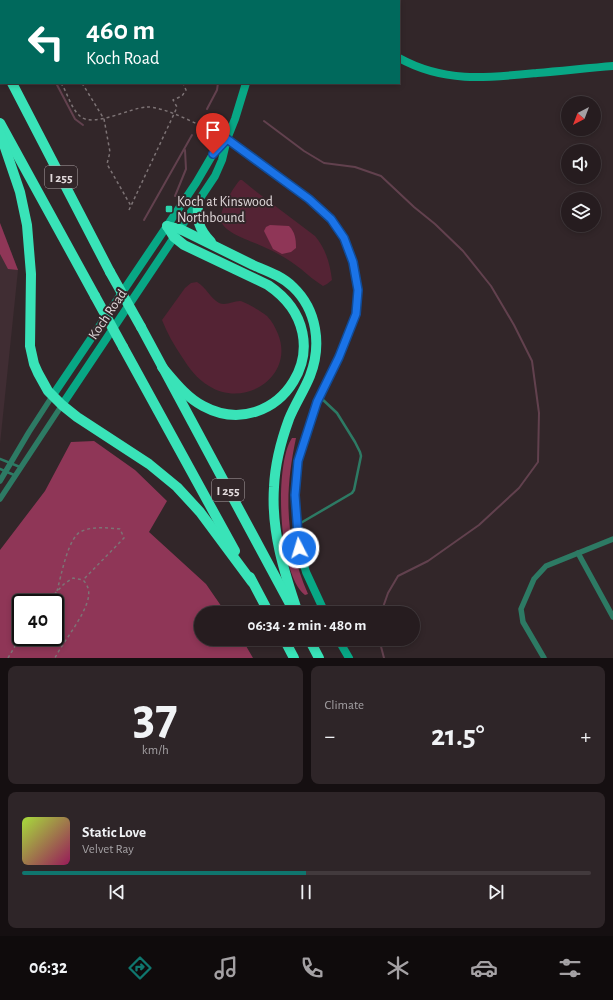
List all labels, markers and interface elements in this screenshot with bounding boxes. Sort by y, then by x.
icon: left [20,16,72,68]
text: 460 m [86,17,155,45]
text: Koch Road [86,50,159,68]
north arrow [561,96,601,136]
map controls [561,96,601,232]
pin [196,113,230,154]
icon: arrive [202,119,224,141]
button: sound [561,144,601,184]
road number: I 255 [45,166,77,188]
button: layers [561,192,601,232]
place label: Koch at Kinswood Northbound [177,195,273,225]
marker: Koch at Kinswood Northbound [164,204,174,214]
street label: Koch Road [86,287,130,342]
road number: I 255 [212,479,244,501]
position arrow [278,527,320,569]
speed limit sign: 40 [12,594,64,646]
text: 06:34 · 2 min · 480 m [248,618,366,633]
text: 37 [133,691,178,743]
text: Climate [325,699,364,712]
text: 21.5° [431,721,485,751]
text: − [325,725,335,747]
text: + [580,725,591,747]
text: km/h [142,744,169,757]
text: Static Love [82,825,146,840]
text: Velvet Ray [82,843,134,856]
icon: previous [106,881,128,903]
icon: pause [295,881,317,903]
icon: next [485,881,507,903]
icon: directions [126,954,154,982]
icon: music [212,954,240,982]
icon: phone [298,954,326,982]
icon: climate [384,954,412,982]
icon: car [470,954,498,982]
icon: filters [556,954,584,982]
text: 06:32 [29,959,67,977]

